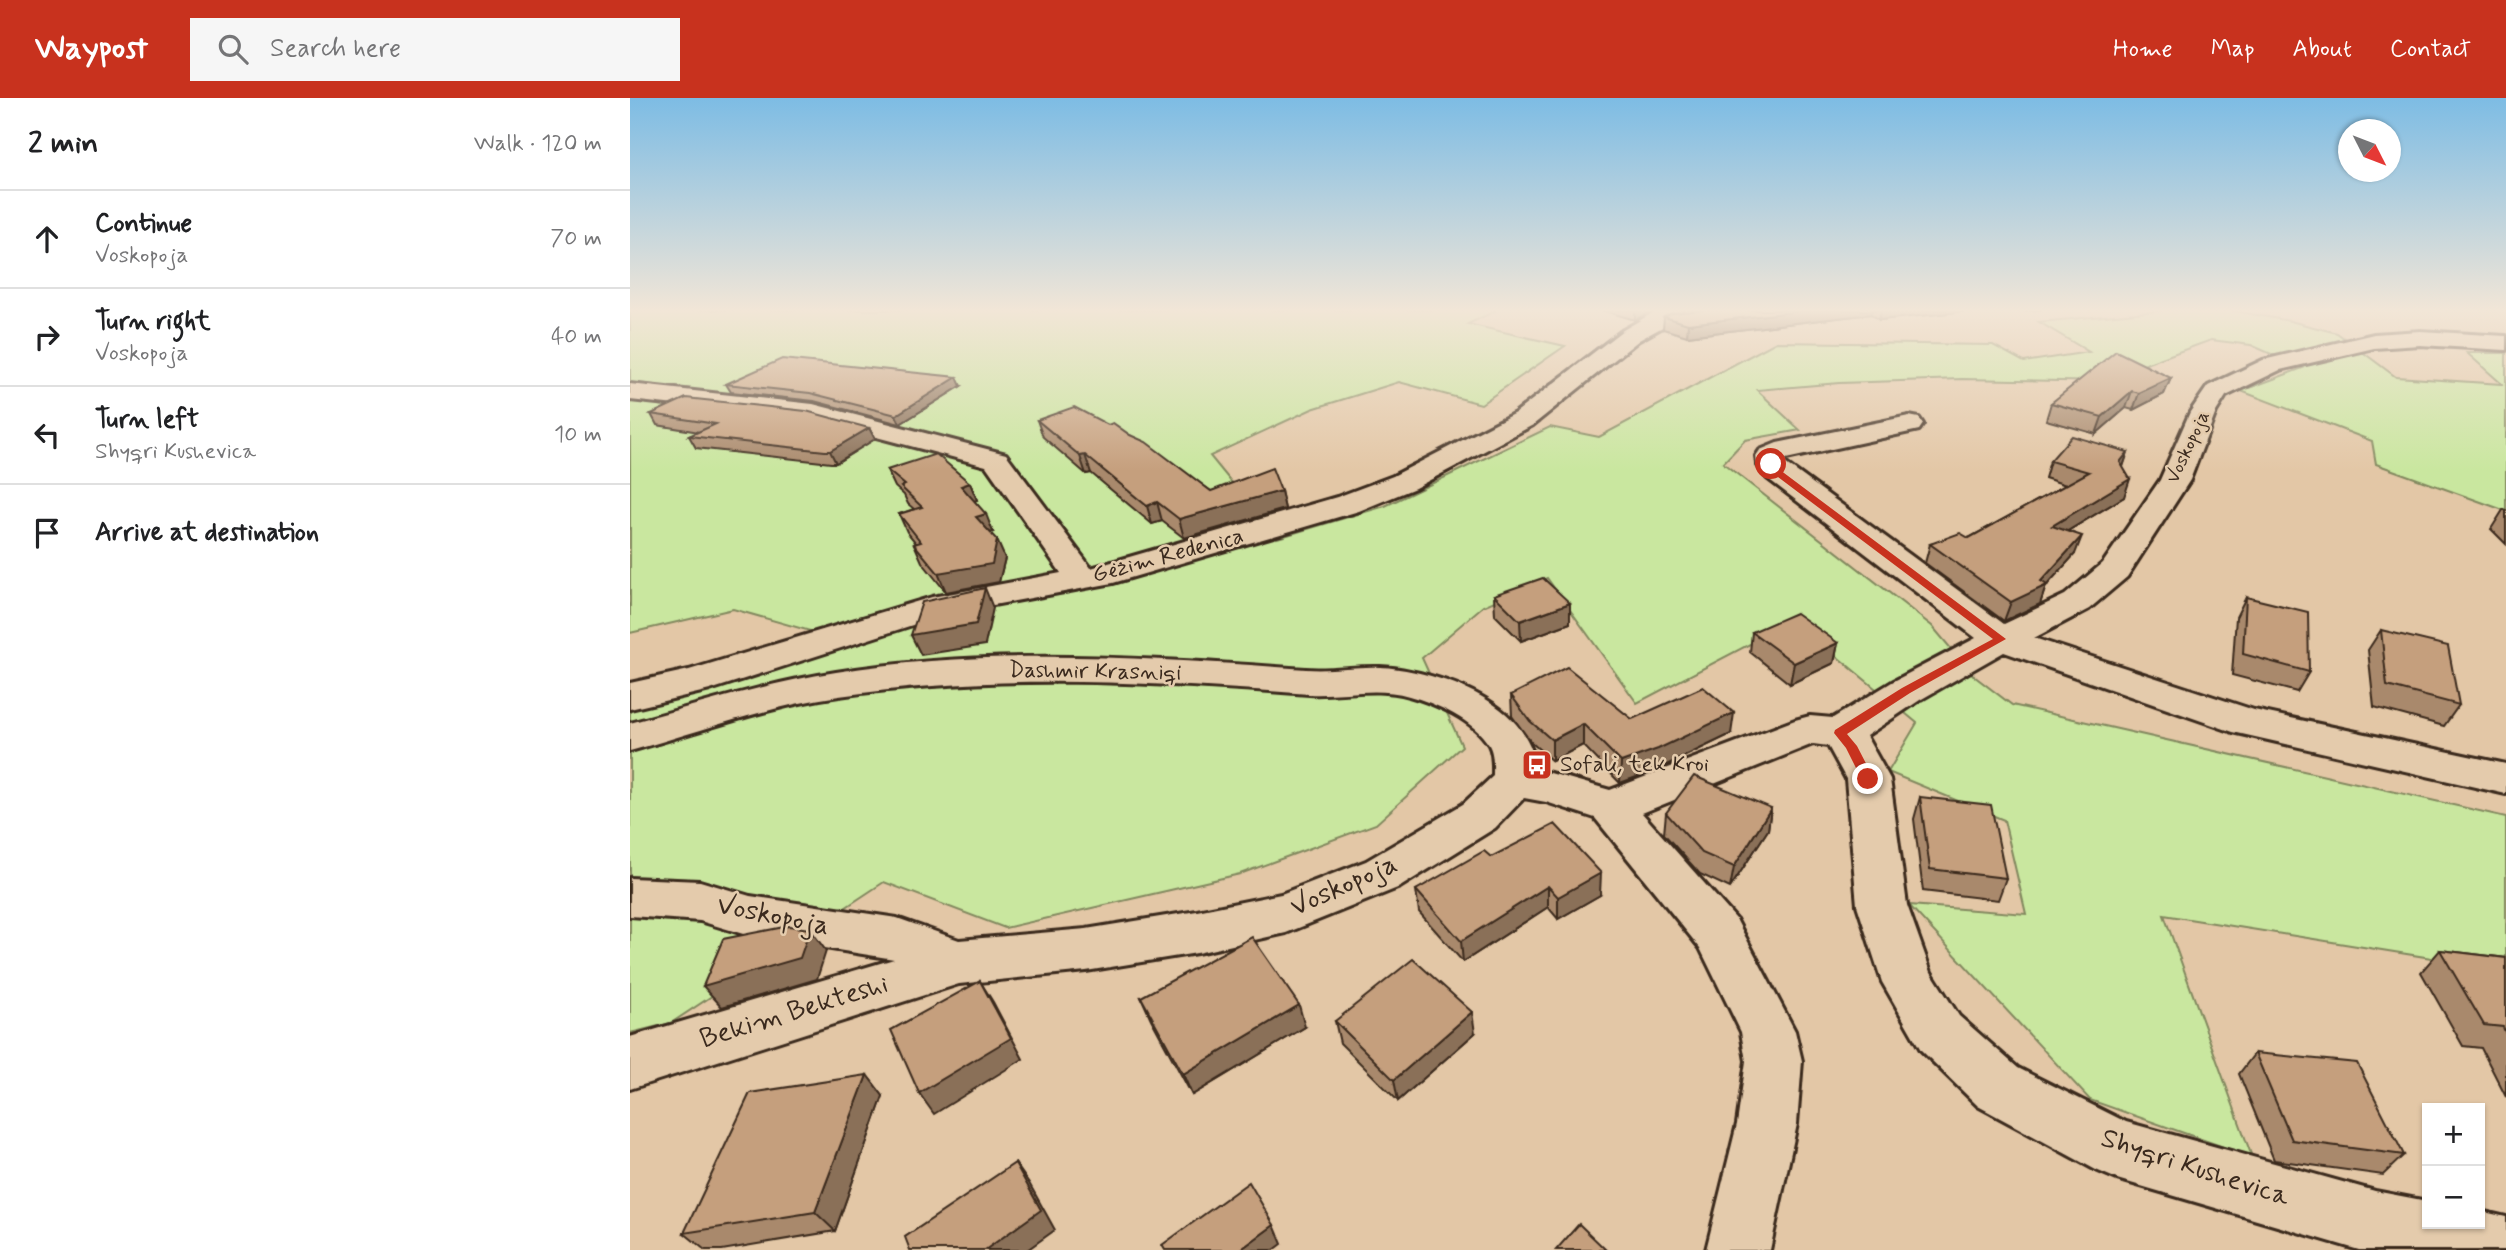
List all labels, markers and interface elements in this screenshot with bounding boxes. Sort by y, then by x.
search box [190,18,680,81]
text: Waypost [35,27,148,71]
icon: search [214,30,252,68]
text: Search here [270,32,401,66]
text: Home [2113,34,2173,65]
text: Map [2211,34,2255,65]
text: About [2293,34,2352,65]
text: Contact [2390,34,2471,65]
north arrow [2338,119,2401,182]
text: 2 min [28,124,98,163]
text: Walk · 120 m [474,129,602,159]
text: Continue [95,207,192,241]
icon: ahead [28,220,66,258]
text: 70 m [550,224,602,254]
text: Voskopoja [95,241,188,271]
text: Turn right [95,305,211,339]
icon: right [28,318,66,356]
text: 40 m [551,322,602,352]
text: Voskopoja [95,339,188,369]
text: Turn left [95,403,199,437]
street label: Voskopoja [2160,407,2217,488]
icon: left [28,416,66,454]
text: 10 m [554,420,602,450]
text: Shyqri Kushevica [95,437,256,467]
route start [1755,448,1786,479]
icon: arrive [28,514,66,552]
text: Arrive at destination [95,516,319,550]
street label: Gëzim Redenica [1089,521,1247,591]
street label: Dashmir Krasniqi [1008,655,1182,689]
bus stop icon: Sofali, tek Kroi [1520,748,1554,782]
place label: Sofali, tek Kroi [1560,750,1709,780]
route end [1852,763,1883,794]
street label: Voskopoja [1285,846,1403,926]
street label: Voskopoja [714,887,832,945]
street label: Bekim Bekteshi [695,966,893,1058]
map controls [2422,1103,2485,1229]
button: + [2422,1103,2485,1166]
street label: Shyqri Kushevica [2096,1120,2294,1216]
button: − [2422,1166,2485,1229]

